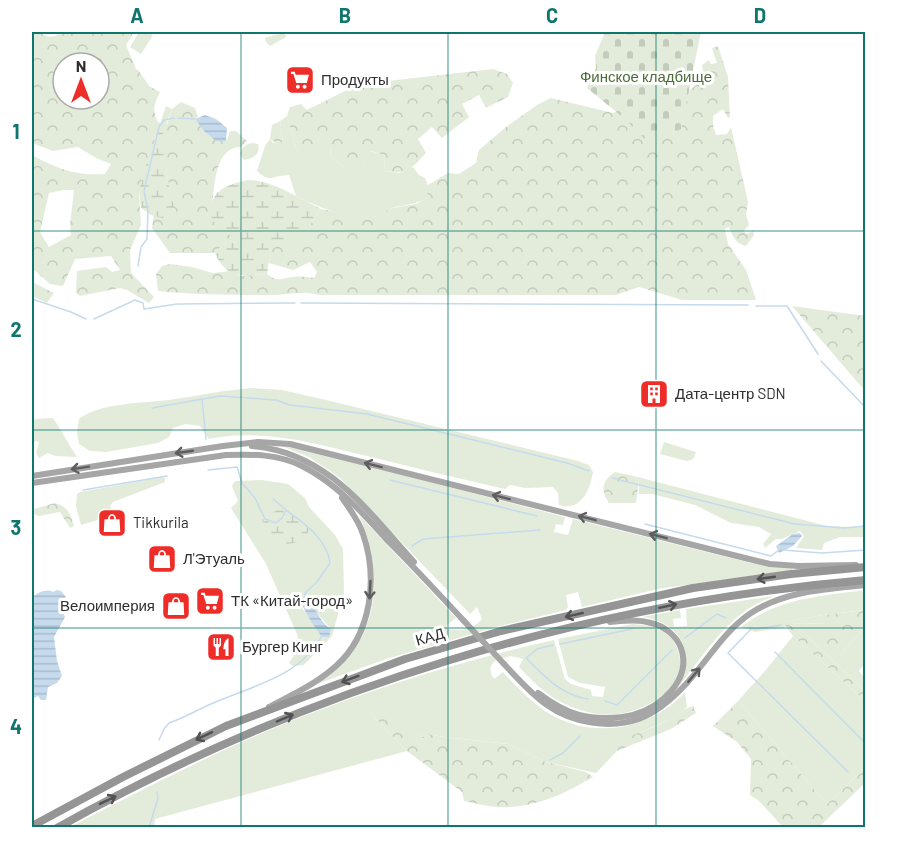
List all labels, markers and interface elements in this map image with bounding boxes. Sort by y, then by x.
text: A [130,3,144,27]
text: B [339,3,351,27]
text: C [546,3,558,27]
text: D [754,3,766,27]
north arrow [51,51,111,111]
text: N [76,56,86,75]
supermarket icon: Продукты [284,64,316,96]
park label: Финское кладбище [580,67,712,85]
place label: Продукты [321,70,389,88]
text: 1 [12,119,20,143]
text: 2 [10,317,22,341]
building icon: Дата-центр SDN [638,378,670,410]
place label: Дата-центр SDN [675,384,786,402]
one-way arrow [174,446,194,457]
one-way arrow [363,459,382,470]
one-way arrow [71,463,90,474]
one-way arrow [492,491,511,502]
shop icon: Tikkurila [96,507,128,539]
one-way arrow [577,512,596,524]
place label: Tikkurila [133,513,189,531]
text: 3 [11,515,21,539]
one-way arrow [649,530,668,542]
shop icon: Л'Этуаль [146,543,178,575]
place label: Л'Этуаль [183,549,245,567]
one-way arrow [756,572,776,583]
one-way arrow [365,580,376,600]
supermarket icon: ТК «Китай-город» [194,585,226,617]
shop icon: Велоимперия [160,590,192,622]
place label: ТК «Китай-город» [231,591,353,609]
place label: Велоимперия [60,596,155,614]
one-way arrow [658,600,678,611]
one-way arrow [565,609,584,621]
street label: КАД [413,623,446,649]
restaurant icon: Бургер Кинг [205,631,237,663]
place label: Бургер Кинг [242,637,323,655]
one-way arrow [687,667,700,683]
one-way arrow [341,674,359,685]
one-way arrow [276,712,294,723]
text: 4 [10,714,22,738]
one-way arrow [196,731,214,743]
one-way arrow [99,793,117,805]

